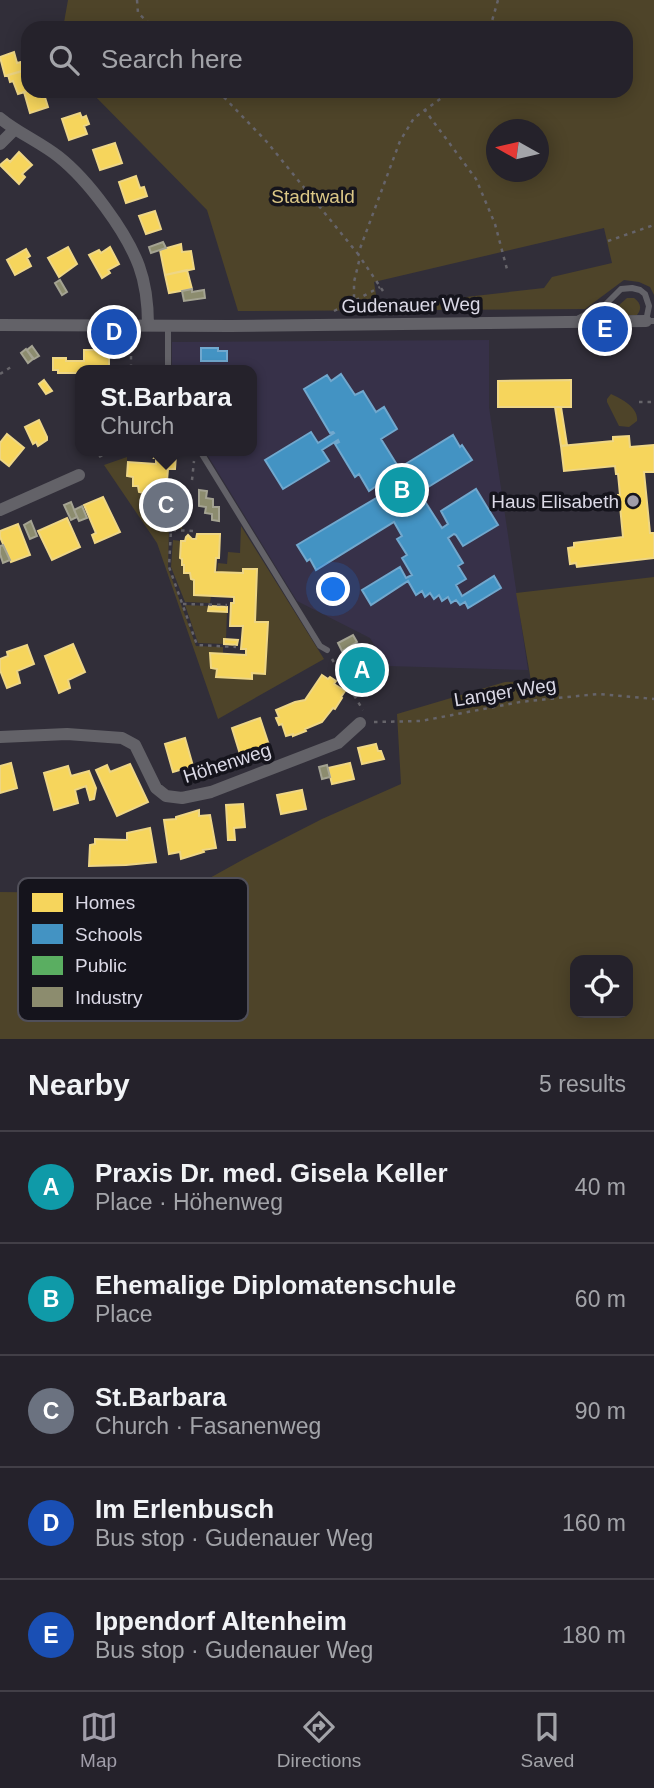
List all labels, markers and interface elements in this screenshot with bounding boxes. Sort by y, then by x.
search box [21,21,633,98]
icon: search [45,41,83,79]
text: Search here [101,44,243,74]
north arrow [486,119,549,182]
park label: Stadtwald [271,186,355,207]
street label: Gudenauer Weg [341,293,481,317]
pin: E [582,303,628,355]
pin: D [91,306,137,358]
popup [75,365,257,456]
text: St.Barbara [100,382,232,412]
text: Church [100,413,174,439]
pin: B [379,464,425,516]
pin: C [143,479,189,531]
place label: Haus Elisabeth [491,491,619,512]
marker: Haus Elisabeth [625,493,641,509]
your location [316,572,350,606]
pin: A [339,644,385,696]
street label: Langer Weg [452,674,558,710]
street label: Höhenweg [181,739,273,787]
legend [18,878,248,1021]
text: Homes [75,892,135,913]
text: Schools [75,924,143,945]
text: Public [75,955,127,976]
map controls [570,955,633,1018]
button: locate [570,955,633,1018]
text: Industry [75,987,143,1008]
text: Nearby [28,1068,130,1101]
text: 5 results [539,1071,626,1097]
text: Praxis Dr. med. Gisela Keller [95,1158,448,1188]
text: A [43,1174,59,1200]
text: 40 m [575,1174,626,1200]
text: Place · Höhenweg [95,1189,283,1215]
text: Ehemalige Diplomatenschule [95,1270,456,1300]
text: B [43,1286,59,1312]
text: 60 m [575,1286,626,1312]
text: Place [95,1301,153,1327]
text: St.Barbara [95,1382,227,1412]
text: C [43,1398,59,1424]
text: 90 m [575,1398,626,1424]
text: Church · Fasanenweg [95,1413,321,1439]
text: Im Erlenbusch [95,1494,274,1524]
text: D [43,1510,59,1536]
text: 160 m [562,1510,626,1536]
text: Bus stop · Gudenauer Weg [95,1525,373,1551]
text: Ippendorf Altenheim [95,1606,347,1636]
text: E [43,1622,59,1648]
text: 180 m [562,1622,626,1648]
text: Bus stop · Gudenauer Weg [95,1637,373,1663]
tab: Map [80,1708,118,1772]
tab: Directions [277,1708,361,1772]
tab: Saved [520,1708,574,1772]

